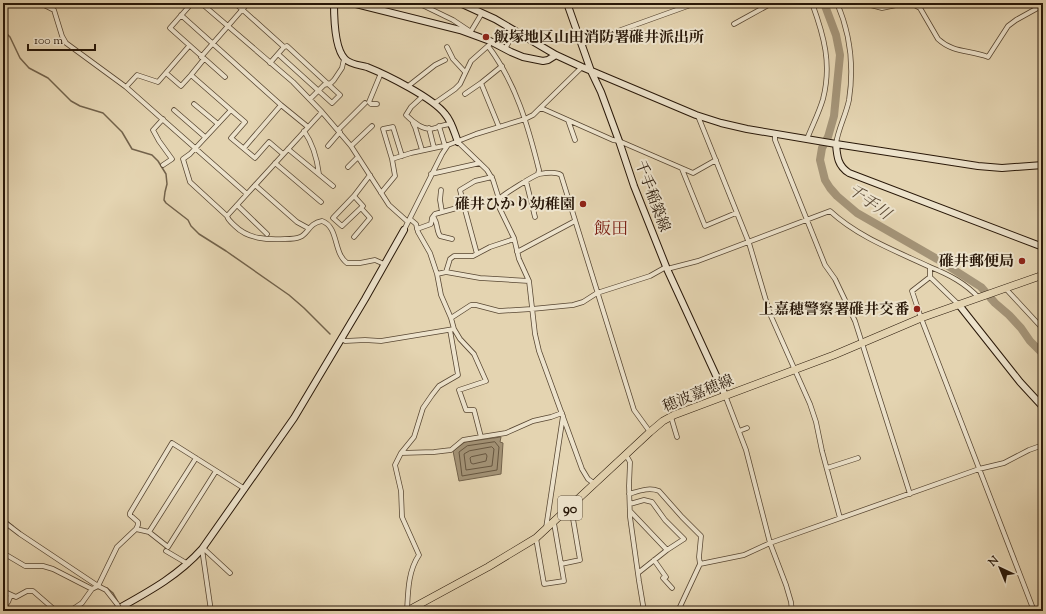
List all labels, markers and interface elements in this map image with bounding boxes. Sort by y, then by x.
scale bar [28,26,95,52]
place label: 飯塚地区山田消防署碓井派出所 [494,28,704,49]
text: 100 m [34,32,63,50]
marker: 飯塚地区山田消防署碓井派出所 [481,32,491,42]
street label: 千手稲築線 [629,158,674,235]
water label: 千手川 [842,180,896,228]
place label: 碓井ひかり幼稚園 [455,195,575,216]
marker: 碓井ひかり幼稚園 [578,199,588,209]
district label: 飯田 [594,218,628,242]
place label: 碓井郵便局 [939,252,1014,273]
marker: 碓井郵便局 [1017,256,1027,266]
place label: 上嘉穂警察署碓井交番 [759,300,910,321]
marker: 上嘉穂警察署碓井交番 [912,304,922,314]
street label: 穂波嘉穂線 [660,371,737,418]
road number: 90 [558,496,582,520]
north arrow [980,548,1020,588]
text: N [984,553,1003,571]

